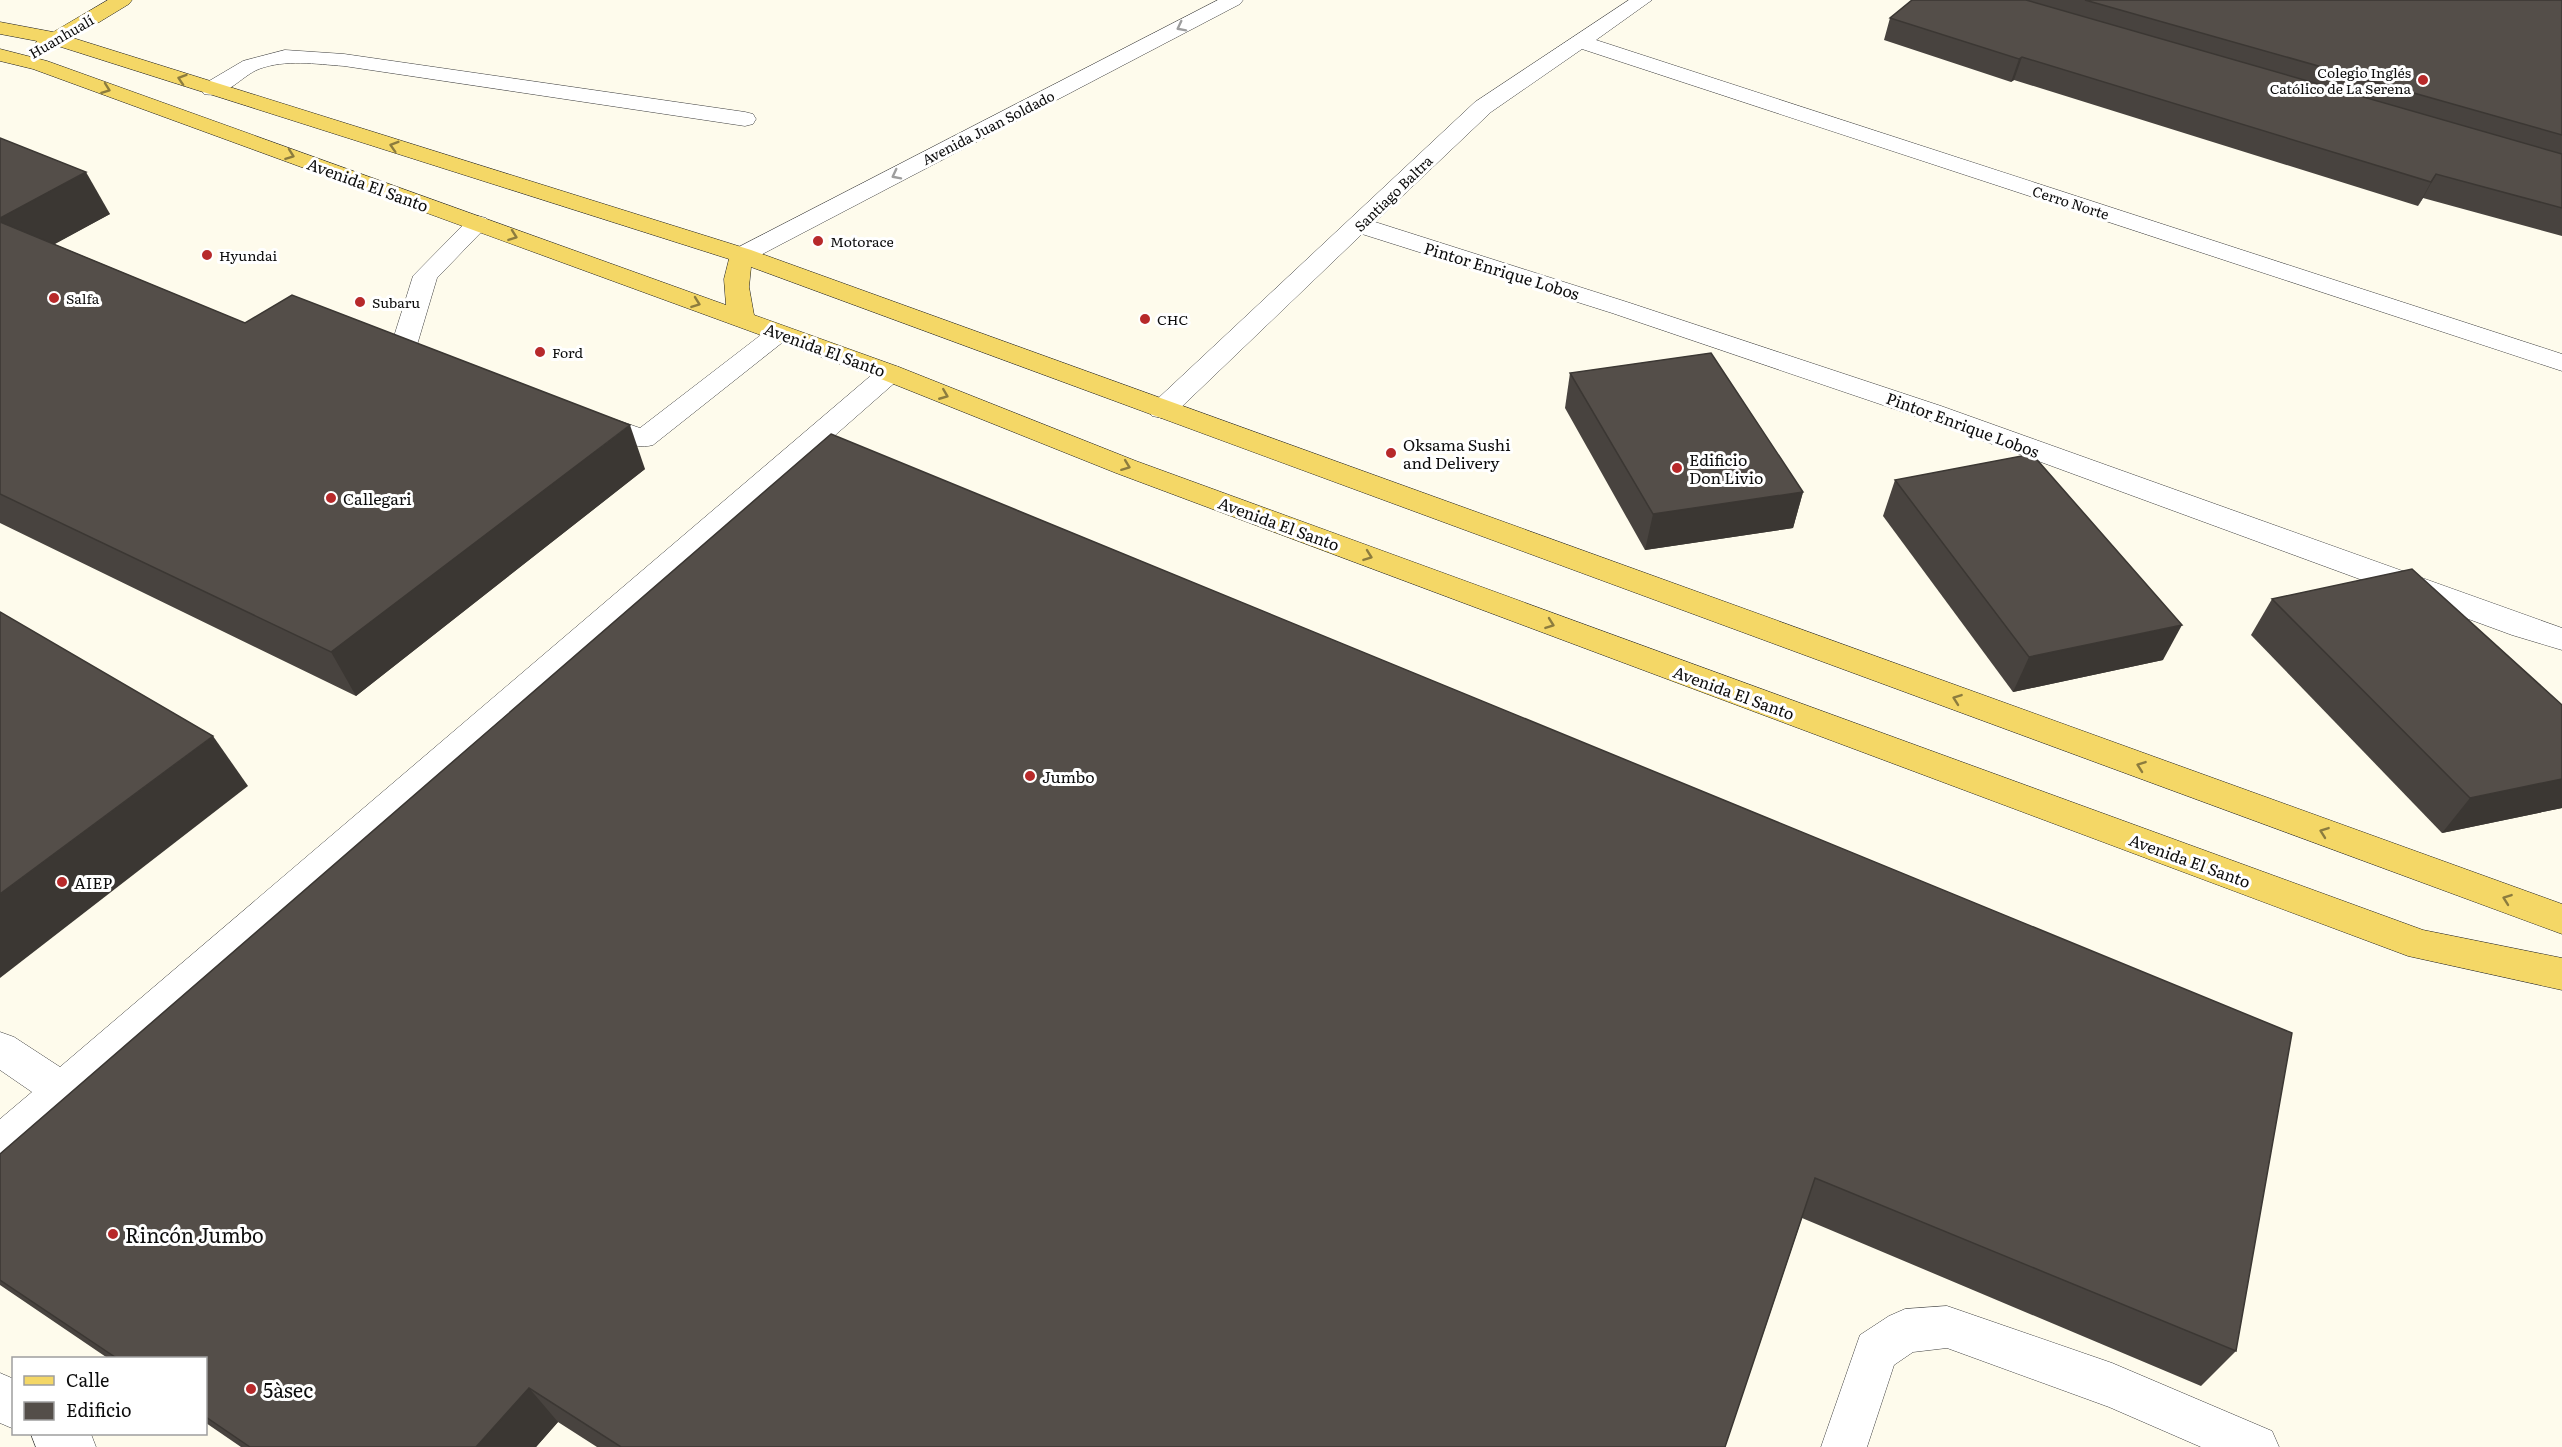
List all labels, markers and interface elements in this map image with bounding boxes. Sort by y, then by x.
street label: Huanhualí [25,9,97,63]
one-way arrow [1177,20,1187,31]
place label: Colegio Inglés Católico de La Serena [2270,62,2411,98]
marker: Colegio Inglés Católico de La Serena [2416,73,2430,87]
one-way arrow [177,74,188,87]
one-way arrow [101,82,111,95]
street label: Avenida Juan Soldado [918,85,1058,169]
one-way arrow [389,141,400,153]
one-way arrow [284,148,295,161]
street label: Santiago Baltra [1349,150,1437,236]
street label: Avenida El Santo [304,151,432,217]
one-way arrow [892,168,902,179]
street label: Cerro Norte [2030,180,2112,224]
one-way arrow [507,229,518,242]
place label: Motorace [830,231,894,251]
marker: Motorace [811,234,825,248]
street label: Pintor Enrique Lobos [1421,235,1583,305]
place label: Hyundai [219,245,277,265]
marker: Hyundai [200,248,214,262]
place label: Salfa [66,288,100,308]
marker: Salfa [47,291,61,305]
place label: Subaru [372,292,420,312]
marker: Subaru [353,295,367,309]
one-way arrow [690,295,701,308]
place label: CHC [1157,309,1189,329]
marker: CHC [1138,312,1152,326]
street label: Avenida El Santo [761,316,889,382]
place label: Ford [552,342,584,362]
marker: Ford [533,345,547,359]
street label: Pintor Enrique Lobos [1883,385,2043,463]
one-way arrow [939,387,949,400]
place label: Oksama Sushi and Delivery [1403,432,1511,474]
marker: Oksama Sushi and Delivery [1384,446,1398,460]
place label: Edificio Don Livio [1689,447,1763,489]
one-way arrow [1120,459,1130,472]
marker: Edificio Don Livio [1670,461,1684,475]
place label: Callegari [343,486,412,510]
street label: Avenida El Santo [1215,490,1343,556]
marker: Callegari [324,491,338,505]
one-way arrow [1361,549,1372,561]
one-way arrow [1545,616,1555,629]
street label: Avenida El Santo [1670,659,1798,725]
one-way arrow [1952,694,1963,706]
one-way arrow [2136,760,2146,773]
place label: Jumbo [1042,764,1095,788]
marker: Jumbo [1023,769,1037,783]
street label: Avenida El Santo [2126,827,2254,893]
one-way arrow [2319,827,2330,840]
place label: AIEP [74,870,112,894]
marker: AIEP [55,875,69,889]
one-way arrow [2502,894,2513,906]
place label: Rincón Jumbo [125,1219,264,1249]
marker: Rincón Jumbo [106,1227,120,1241]
legend [12,1357,207,1435]
text: Calle [66,1366,109,1393]
place label: 5àsec [263,1374,313,1404]
marker: 5àsec [244,1382,258,1396]
text: Edificio [66,1396,132,1423]

